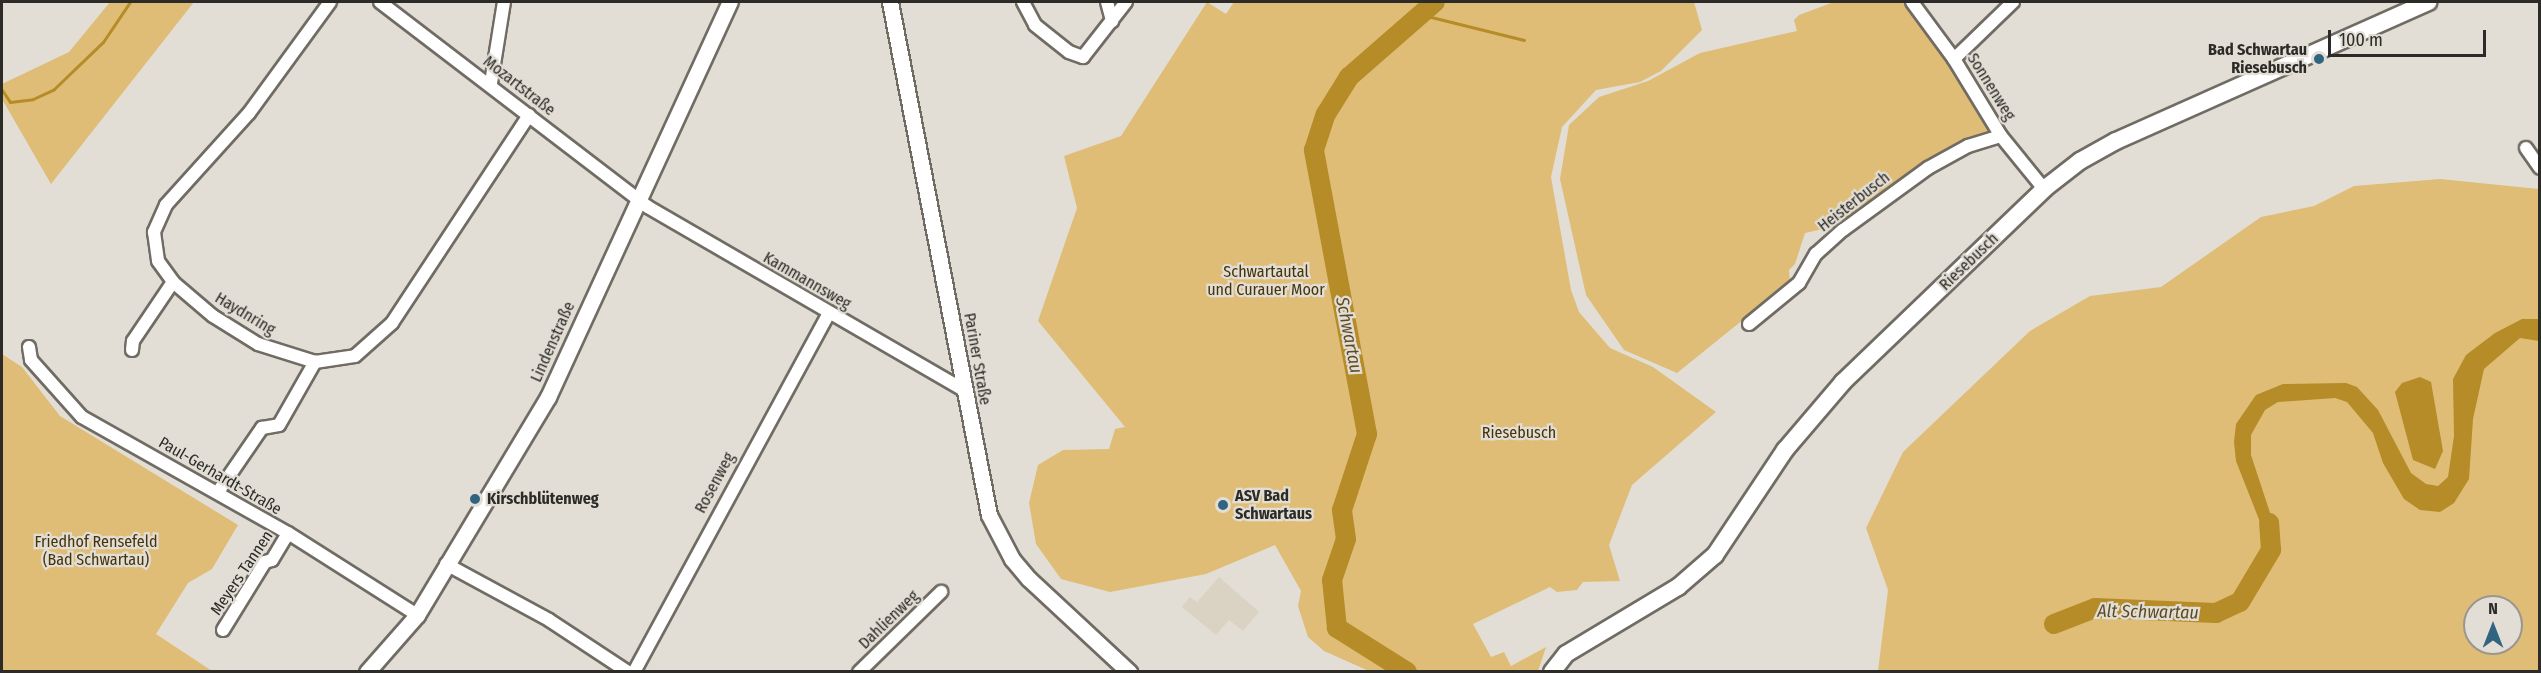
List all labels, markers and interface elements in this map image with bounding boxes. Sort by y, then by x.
scale bar [2331,18,2488,56]
text: 100 m [2339,29,2383,51]
place label: Bad Schwartau Riesebusch [2208,40,2307,78]
street label: Sonnenweg [1963,50,2019,124]
street label: Mozartstraße [479,52,559,120]
marker: Bad Schwartau Riesebusch [2312,52,2326,66]
street label: Heisterbusch [1814,168,1894,236]
street label: Riesebusch [1936,229,2002,295]
street label: Kammannsweg [760,248,854,314]
park label: Schwartautal und Curauer Moor [1207,262,1325,300]
street label: Haydnring [211,289,279,339]
water label: Schwartau [1331,295,1367,375]
street label: Lindenstraße [527,299,579,385]
street label: Pariner Straße [959,311,995,407]
park label: Riesebusch [1482,423,1556,443]
street label: Paul-Gerhardt-Straße [155,433,285,519]
street label: Rosenweg [691,449,739,517]
place label: ASV Bad Schwartaus [1235,486,1312,524]
place label: Kirschblütenweg [487,489,599,509]
marker: Kirschblütenweg [468,492,482,506]
marker: ASV Bad Schwartaus [1216,498,1230,512]
street label: Meyers Tannen [207,527,277,619]
park label: Friedhof Rensefeld (Bad Schwartau) [35,532,157,570]
street label: Dahlienweg [855,587,923,653]
north arrow [2463,595,2523,655]
text: N [2488,599,2498,618]
water label: Alt Schwartau [2097,600,2199,624]

